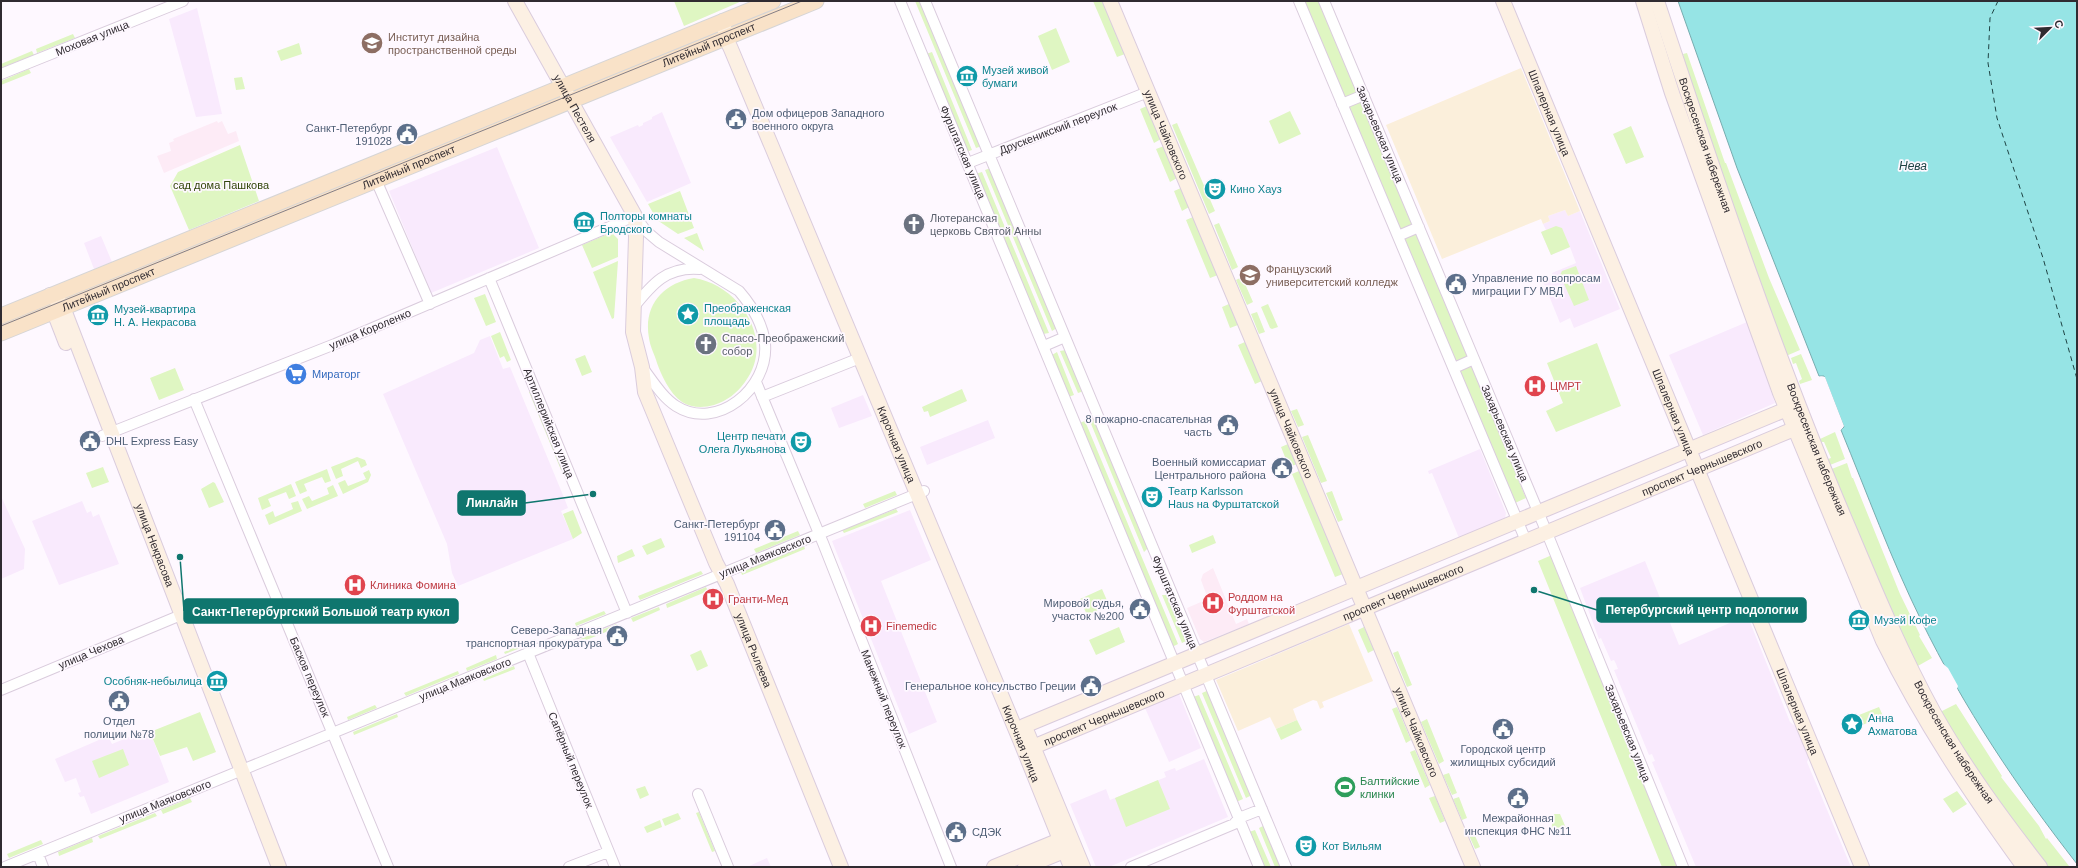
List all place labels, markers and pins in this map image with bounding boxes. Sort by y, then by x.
school or university icon: Институт дизайна пространственной среды [359,30,385,56]
place label: Институт дизайна пространственной среды [388,31,517,56]
museum icon: Музей живой бумаги [954,63,980,89]
place label: Музей живой бумаги [982,64,1049,89]
public building icon: Дом офицеров Западного военного округа [723,106,749,132]
place label: Дом офицеров Западного военного округа [752,107,884,132]
public building icon: Санкт-Петербург 191028 [394,121,420,147]
place label: Санкт-Петербург 191028 [306,122,392,147]
theatre icon: Кино Хауз [1202,176,1228,202]
place label: Кино Хауз [1230,183,1282,195]
museum icon: Полторы комнаты Бродского [571,209,597,235]
place label: Полторы комнаты Бродского [600,210,692,235]
church icon: Лютеранская церковь Святой Анны [901,211,927,237]
place label: Лютеранская церковь Святой Анны [930,212,1041,237]
school or university icon: Французский университетский колледж [1237,262,1263,288]
place label: Французский университетский колледж [1266,263,1399,288]
public building icon: Управление по вопросам миграции ГУ МВД [1443,271,1469,297]
place label: Управление по вопросам миграции ГУ МВД [1472,272,1601,297]
place icon: Преображенская площадь [675,301,701,327]
museum icon: Музей-квартира Н. А. Некрасова [85,302,111,328]
place label: Преображенская площадь [704,302,791,327]
place label: Музей-квартира Н. А. Некрасова [114,303,197,328]
church icon: Спасо-Преображенский собор [693,331,719,357]
place label: Спасо-Преображенский собор [722,332,844,357]
supermarket icon: Мираторг [283,361,309,387]
place label: Мираторг [312,368,360,380]
hospital icon: ЦМРТ [1522,373,1548,399]
place label: ЦМРТ [1550,380,1581,392]
public building icon: 8 пожарно-спасательная часть [1215,412,1241,438]
place label: 8 пожарно-спасательная часть [1086,413,1212,438]
public building icon: DHL Express Easy [77,428,103,454]
theatre icon: Центр печати Олега Лукьянова [788,429,814,455]
place label: Центр печати Олега Лукьянова [699,430,787,455]
place label: DHL Express Easy [106,435,198,447]
public building icon: Военный комиссариат Центрального района [1269,455,1295,481]
place label: Военный комиссариат Центрального района [1152,456,1267,481]
theatre icon: Театр Karlsson Haus на Фурштатской [1139,484,1165,510]
place label: Театр Karlsson Haus на Фурштатской [1168,485,1279,510]
callout: Линлайн [458,491,525,515]
public building icon: Санкт-Петербург 191104 [762,517,788,543]
place label: Санкт-Петербург 191104 [674,518,760,543]
hospital icon: Клиника Фомина [342,572,368,598]
place label: Клиника Фомина [370,579,457,591]
hospital icon: Гранти-Мед [700,586,726,612]
hospital icon: Роддом на Фурштатской [1200,590,1226,616]
place label: Роддом на Фурштатской [1228,591,1295,616]
place label: Гранти-Мед [728,593,789,605]
public building icon: Мировой судья, участок №200 [1127,596,1153,622]
place label: Мировой судья, участок №200 [1044,597,1124,622]
callout: Петербургский центр подологии [1597,598,1806,622]
callout: Санкт-Петербургский Большой театр кукол [184,599,458,623]
museum icon: Музей Кофе [1846,607,1872,633]
hospital icon: Finemedic [858,613,884,639]
place label: Музей Кофе [1874,614,1937,626]
place label: Finemedic [886,620,937,632]
public building icon: Северо-Западная транспортная прокуратура [604,623,630,649]
place label: Северо-Западная транспортная прокуратура [466,624,603,649]
museum icon: Особняк-небылица [204,668,230,694]
public building icon: Генеральное консульство Греции [1078,673,1104,699]
place label: Особняк-небылица [104,675,203,687]
place label: Генеральное консульство Греции [905,680,1076,692]
public building icon: Отдел полиции №78 [106,688,132,714]
place icon: Анна Ахматова [1839,711,1865,737]
place label: Анна Ахматова [1868,712,1918,737]
place label: Отдел полиции №78 [84,715,154,740]
public building icon: Городской центр жилищных субсидий [1490,716,1516,742]
place label: Городской центр жилищных субсидий [1450,743,1556,768]
sports icon: Балтийские клинки [1332,774,1358,800]
place label: Балтийские клинки [1360,775,1420,800]
public building icon: Межрайонная инспекция ФНС №11 [1505,785,1531,811]
place label: Межрайонная инспекция ФНС №11 [1465,812,1571,837]
public building icon: СДЭК [943,819,969,845]
place label: СДЭК [972,826,1002,838]
theatre icon: Кот Вильям [1293,833,1319,859]
place label: Кот Вильям [1322,840,1382,852]

